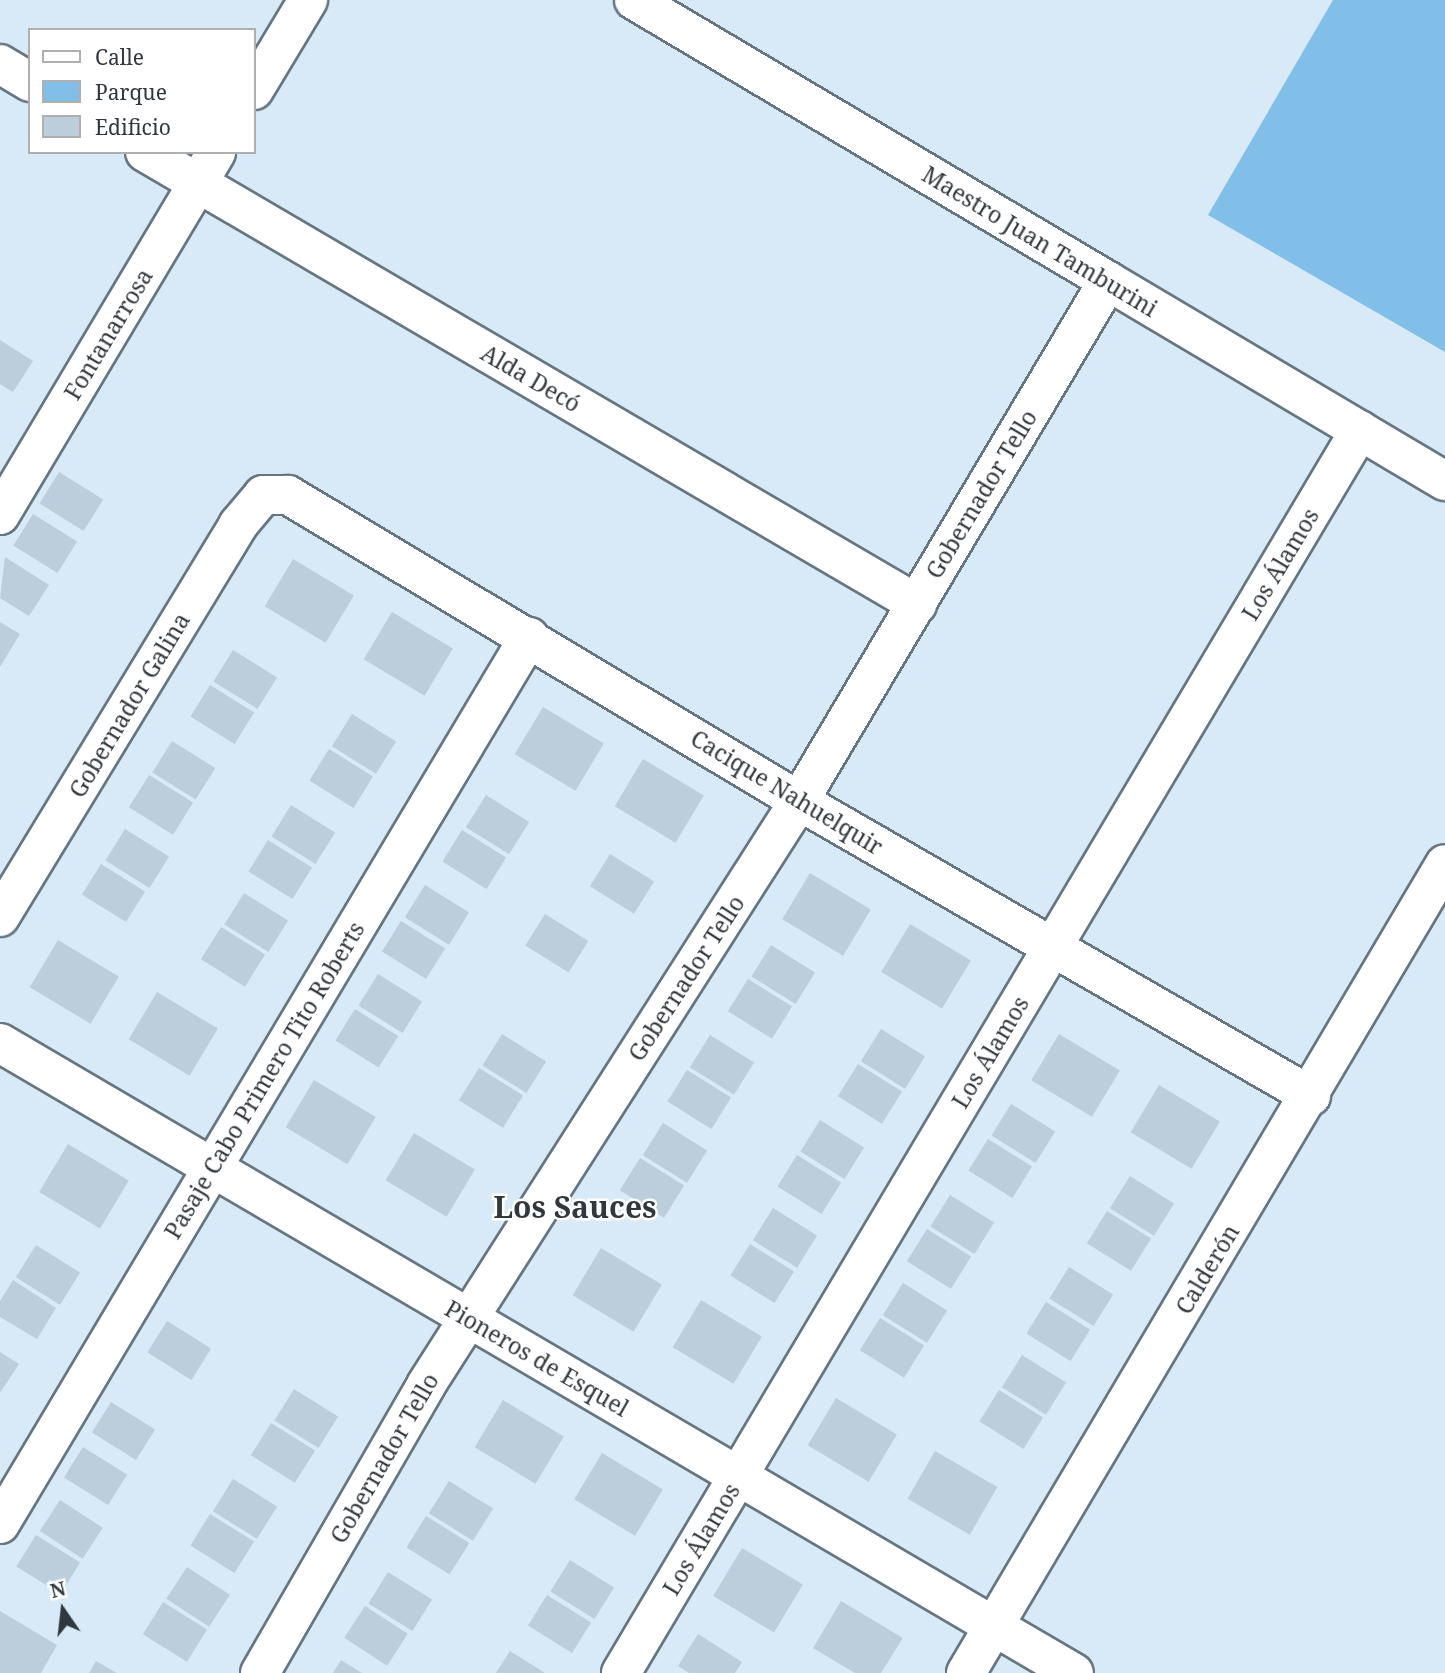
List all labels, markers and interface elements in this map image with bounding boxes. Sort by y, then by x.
legend [28,28,256,154]
text: Calle [95,43,144,71]
text: Parque [95,78,167,106]
text: Edificio [95,113,171,141]
street label: Maestro Juan Tamburini [918,160,1162,322]
street label: Fontanarrosa [58,264,158,404]
street label: Alda Decó [476,339,586,417]
street label: Gobernador Tello [920,405,1042,583]
street label: Los Álamos [1236,503,1324,625]
street label: Gobernador Galina [63,608,195,802]
street label: Cacique Nahuelquir [686,724,888,860]
street label: Gobernador Tello [622,890,750,1066]
street label: Pasaje Cabo Primero Tito Roberts [158,917,370,1243]
street label: Los Álamos [946,991,1034,1113]
district label: Los Sauces [493,1189,657,1225]
street label: Calderón [1170,1219,1244,1319]
street label: Pioneros de Esquel [440,1294,634,1422]
street label: Gobernador Tello [324,1368,444,1548]
street label: Los Álamos [657,1478,745,1600]
north arrow [28,1575,98,1645]
text: N [47,1575,68,1604]

